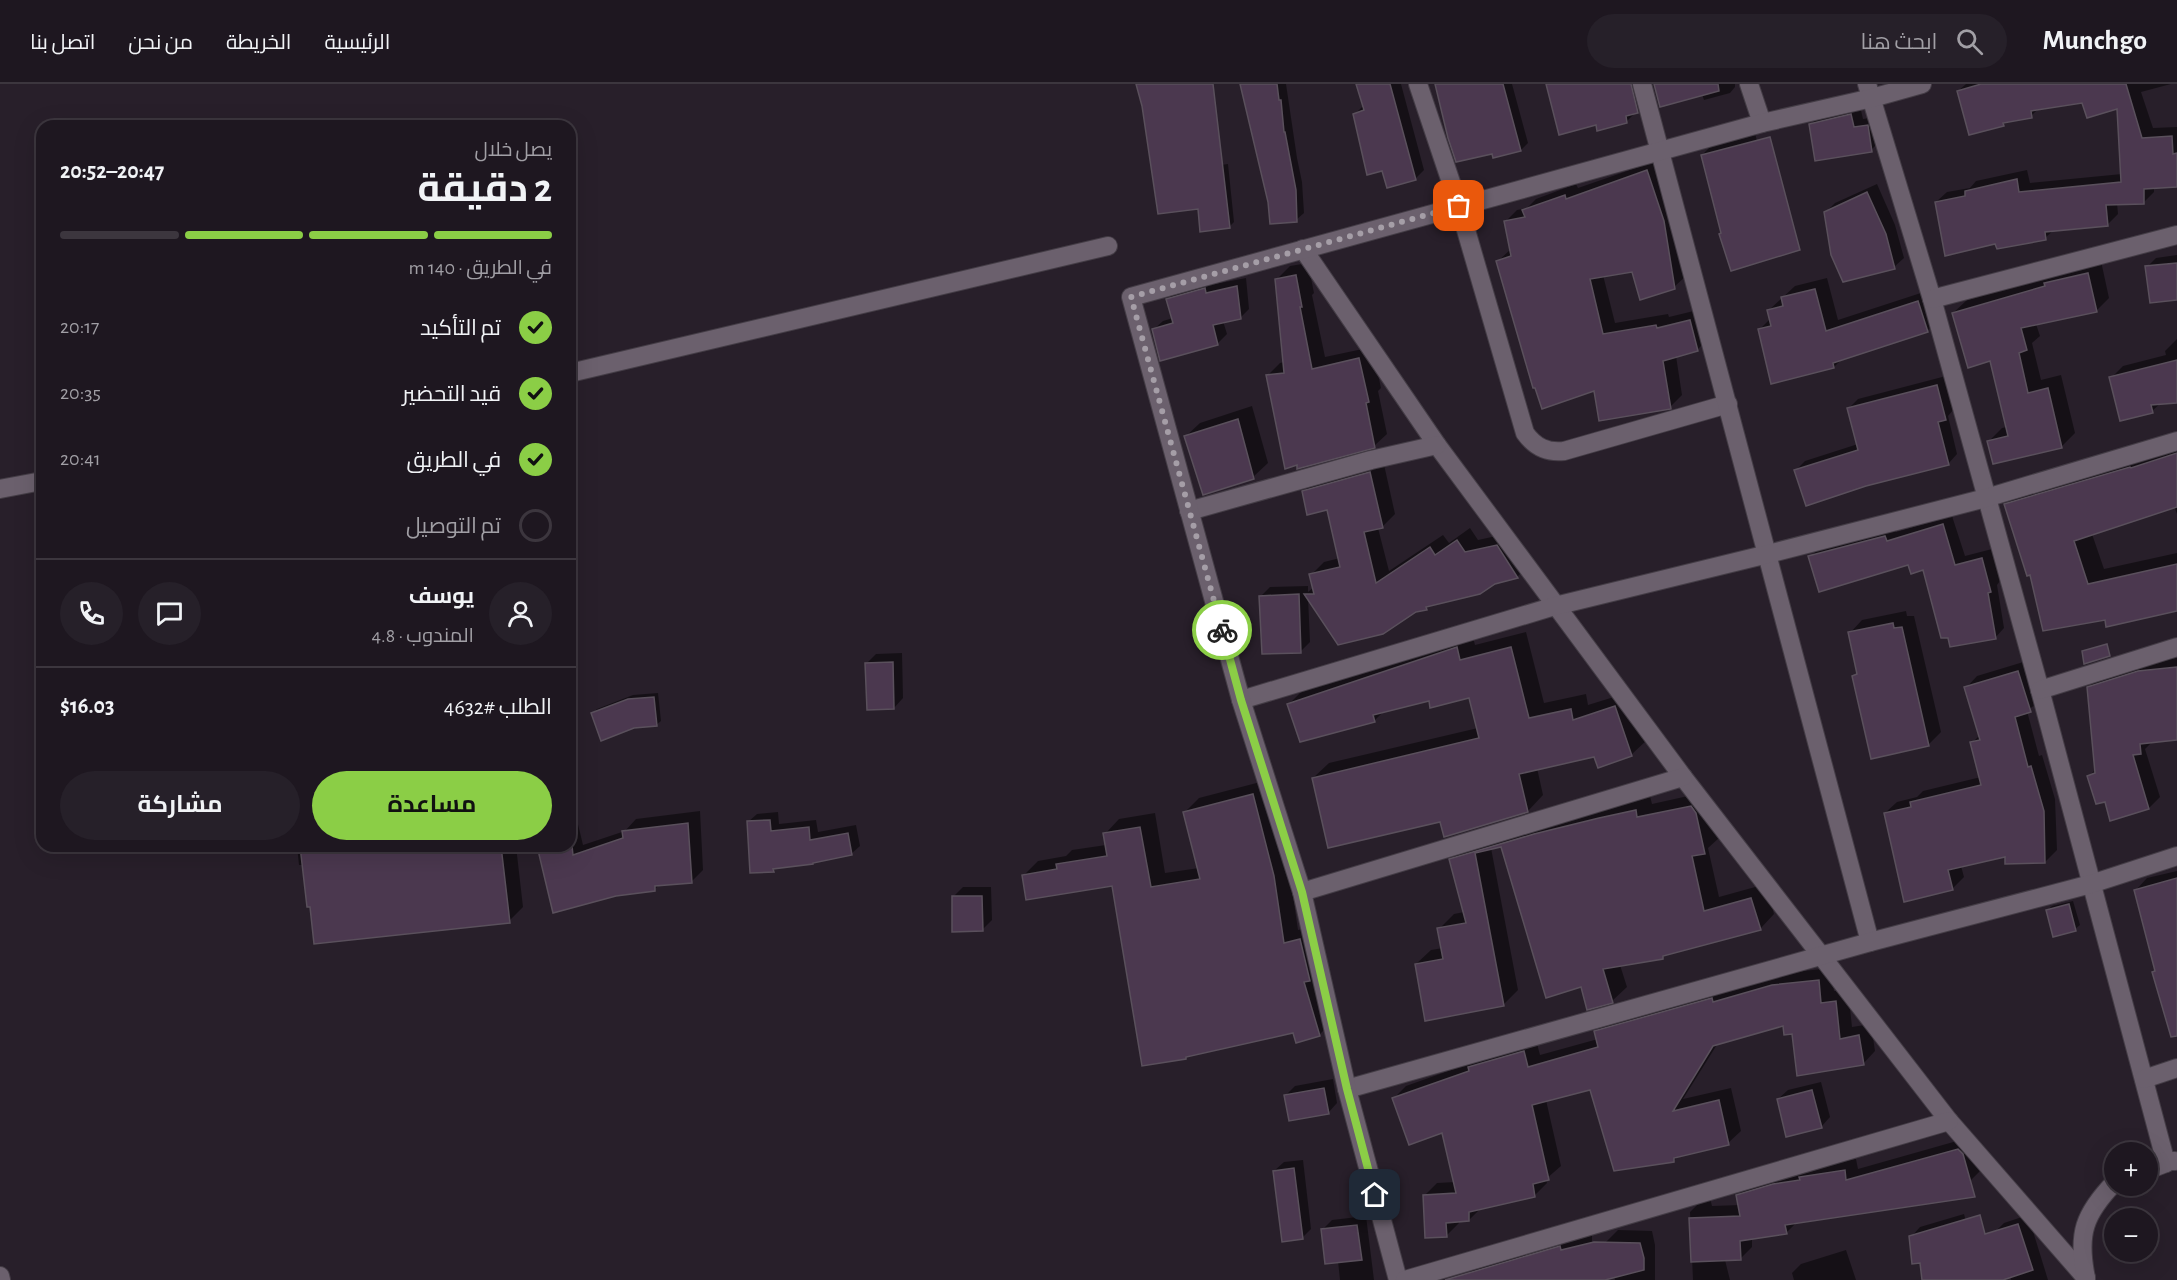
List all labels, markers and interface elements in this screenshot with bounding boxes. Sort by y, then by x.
search box [1587,14,2007,68]
icon: search [1953,25,1986,58]
text: Munchgo [2043,27,2147,55]
text: ابحث هنا [1860,31,1938,53]
text: اتصل بنا [30,32,95,53]
text: من نحن [128,32,193,53]
text: الخريطة [226,32,291,53]
text: الرئيسية [324,32,390,53]
text: يصل خلال [474,140,552,160]
text: 20:47–20:52 [60,160,164,182]
text: 2 دقيقة [417,170,552,209]
pin [1433,180,1484,231]
icon: bag [1442,189,1475,222]
text: في الطريق · 140 m [409,258,552,278]
icon: check [519,311,552,344]
text: 20:17 [60,317,99,337]
text: تم التأكيد [420,317,501,339]
icon: check [519,377,552,410]
text: 20:35 [60,383,101,403]
text: قيد التحضير [402,383,501,405]
icon: check [519,443,552,476]
text: 20:41 [60,449,101,469]
text: في الطريق [407,449,501,471]
text: تم التوصيل [406,515,501,537]
button: phone [60,582,123,645]
button: chat [138,582,201,645]
button: person [489,582,552,645]
text: يوسف [409,585,474,607]
courier [1192,600,1252,660]
icon: bike [1206,614,1239,647]
text: المندوب · 4.8 [371,626,474,646]
text: $16.03 [60,695,114,717]
text: الطلب #4632 [444,696,552,718]
button: مشاركة [60,771,300,840]
button: مساعدة [312,771,552,840]
map controls [2104,1142,2158,1262]
button: + [2104,1142,2158,1196]
pin [1349,1169,1400,1220]
icon: home [1358,1178,1391,1211]
button: − [2104,1208,2158,1262]

